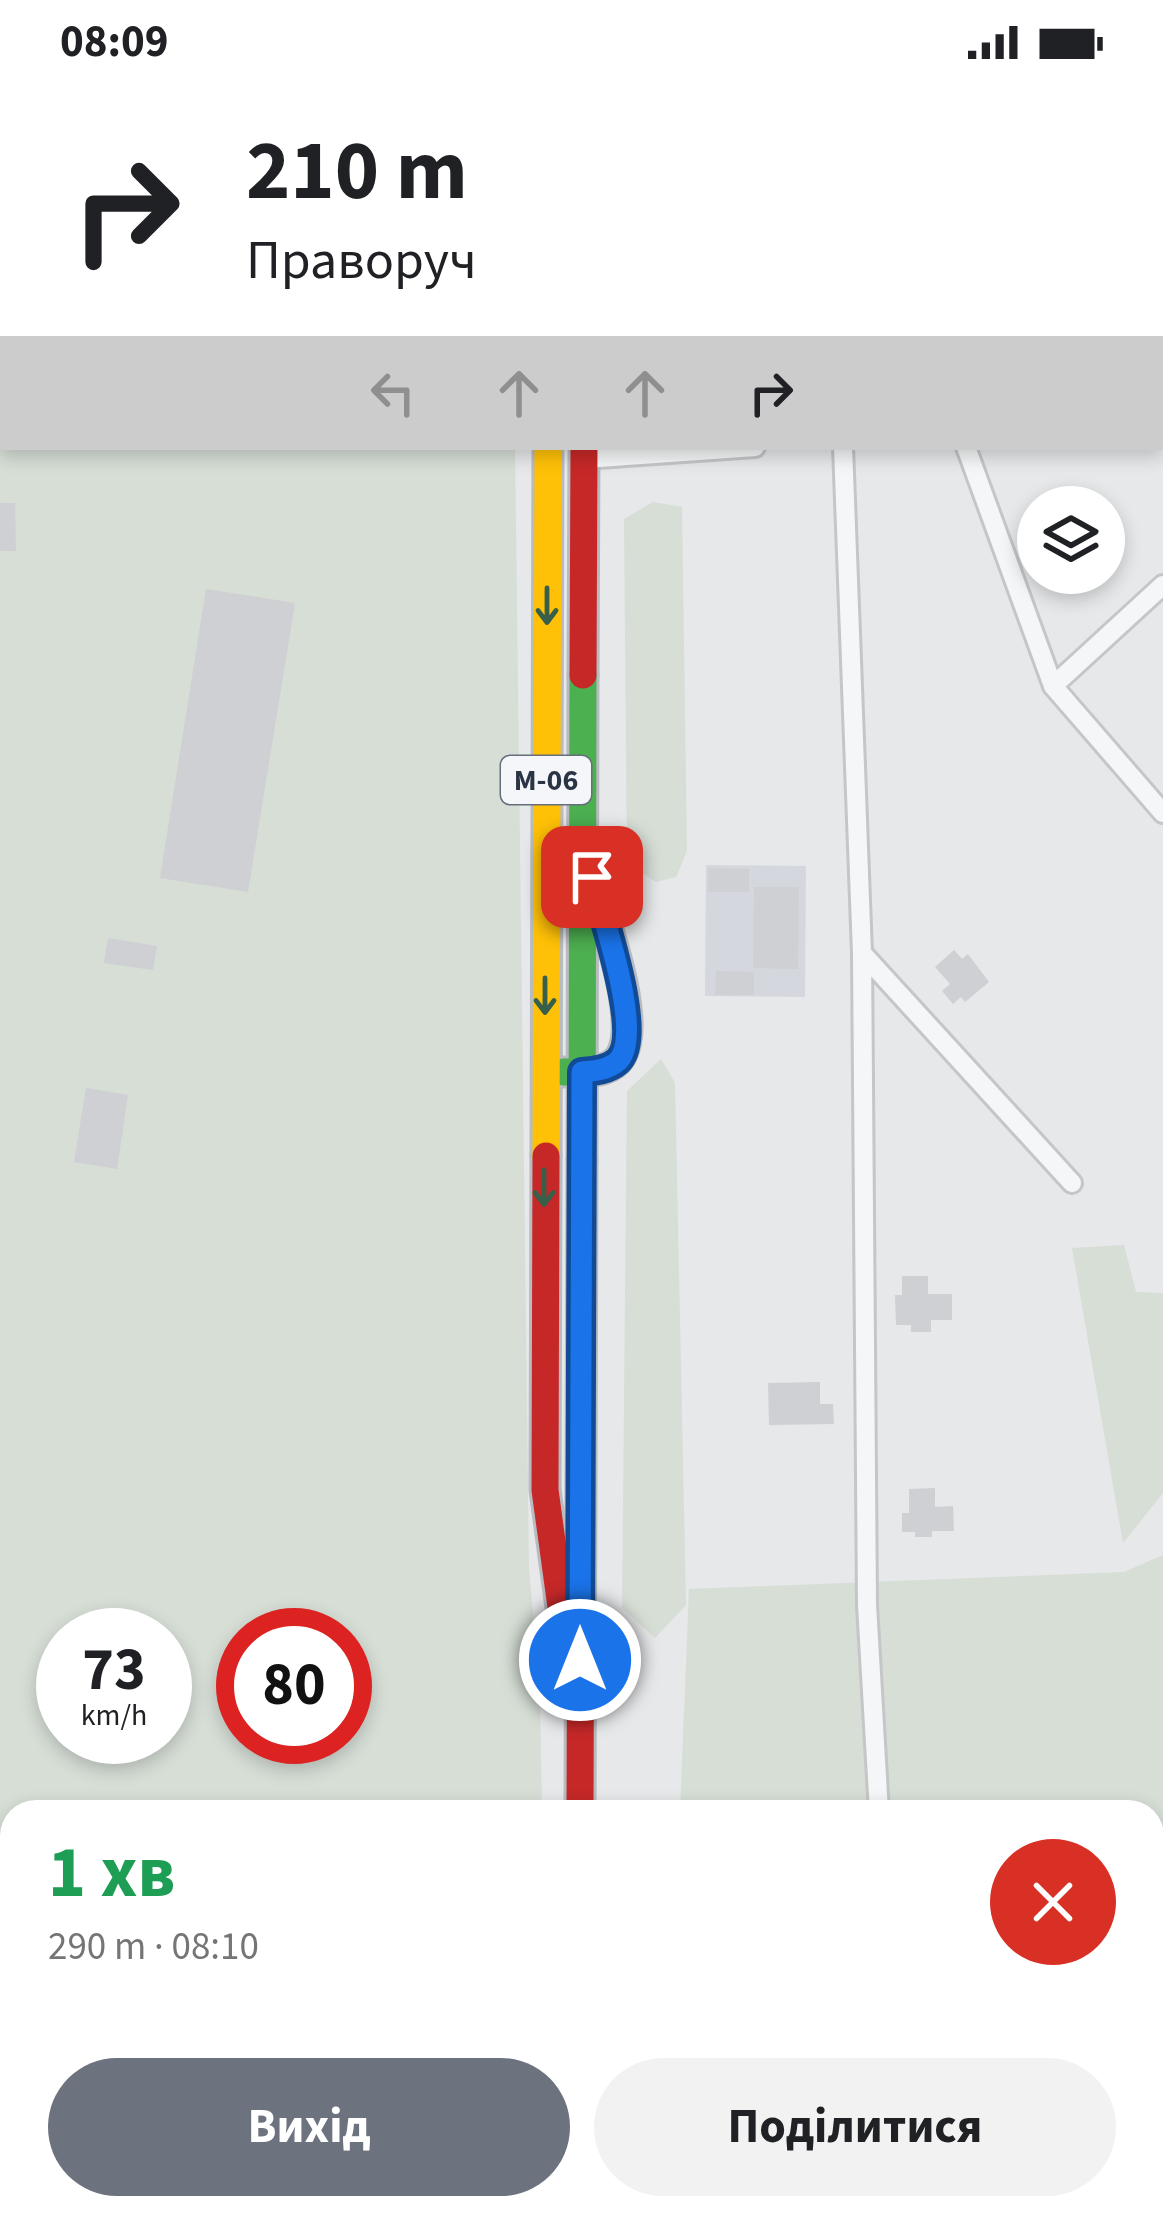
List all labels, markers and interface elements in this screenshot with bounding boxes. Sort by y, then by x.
text: 08:09 [60,10,169,74]
text: 210 m [246,112,468,232]
icon: right [48,132,204,288]
text: Праворуч [246,223,477,300]
icon: left [360,360,426,426]
icon: ahead [486,360,552,426]
icon: ahead [612,360,678,426]
icon: right [738,360,804,426]
map controls [1017,486,1125,594]
button: layers [1017,486,1125,594]
one-way arrow [536,586,559,625]
road number: М-06 [501,756,591,804]
pin [541,826,643,928]
icon: arrive [559,844,625,910]
one-way arrow [534,976,556,1015]
one-way arrow [533,1168,555,1207]
position arrow [517,1597,643,1723]
speed limit sign: 80 [216,1608,372,1764]
text: 73 [82,1628,146,1713]
text: km/h [81,1694,147,1737]
text: 1 хв [48,1822,175,1925]
button: close [990,1839,1116,1965]
text: 290 m · 08:10 [48,1919,259,1975]
button: Вихід [48,2058,570,2196]
button: Поділитися [594,2058,1116,2196]

